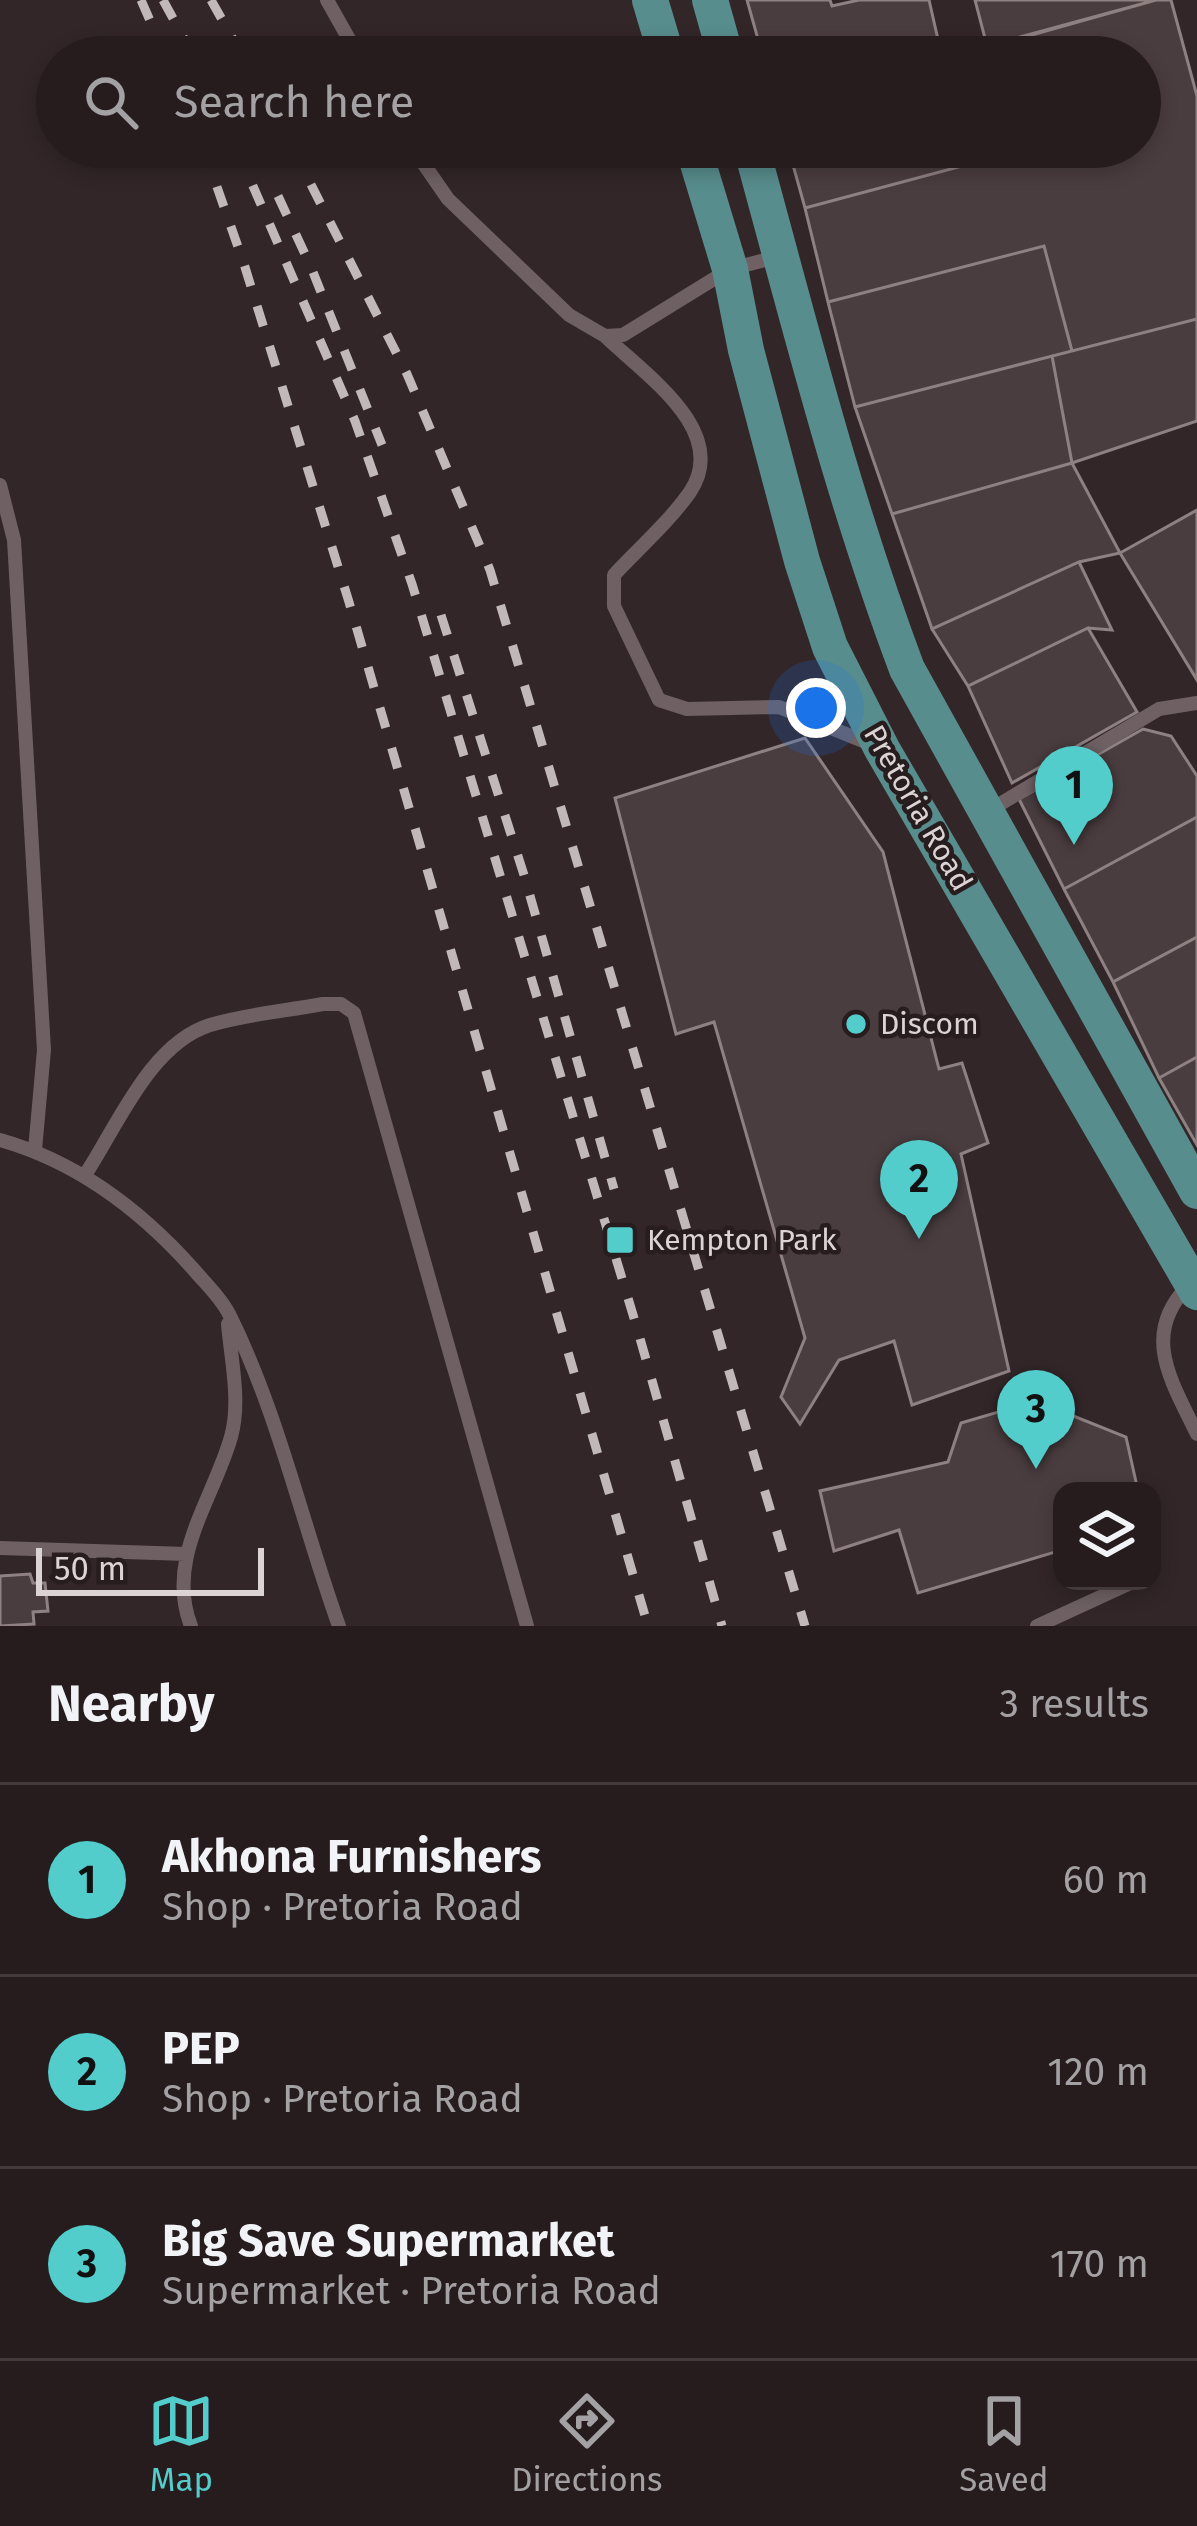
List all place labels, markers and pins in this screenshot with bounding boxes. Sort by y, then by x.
pin: 1 [1035,746,1113,845]
place label: Discom [880,1006,979,1042]
marker: Discom [843,1011,869,1037]
pin: 2 [880,1140,958,1239]
place label: Kempton Park [647,1222,837,1258]
marker: Kempton Park [604,1224,636,1256]
pin: 3 [997,1370,1075,1469]

